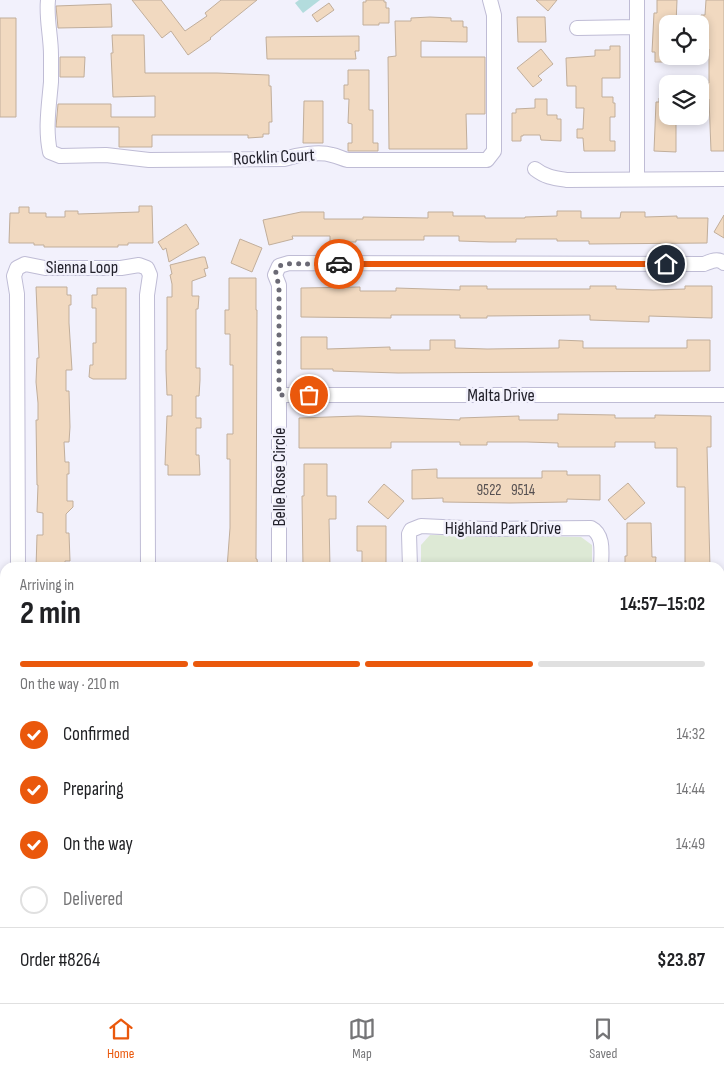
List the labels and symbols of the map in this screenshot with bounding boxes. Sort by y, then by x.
street label: Rocklin Court [233,144,316,170]
courier [314,239,364,289]
pin [645,243,687,285]
street label: Sienna Loop [46,257,118,278]
pin [288,374,330,416]
street label: Malta Drive [467,385,535,406]
street label: Belle Rose Circle [269,428,290,526]
house number: 9522 [476,481,502,500]
house number: 9514 [511,481,535,500]
street label: Highland Park Drive [445,518,561,539]

